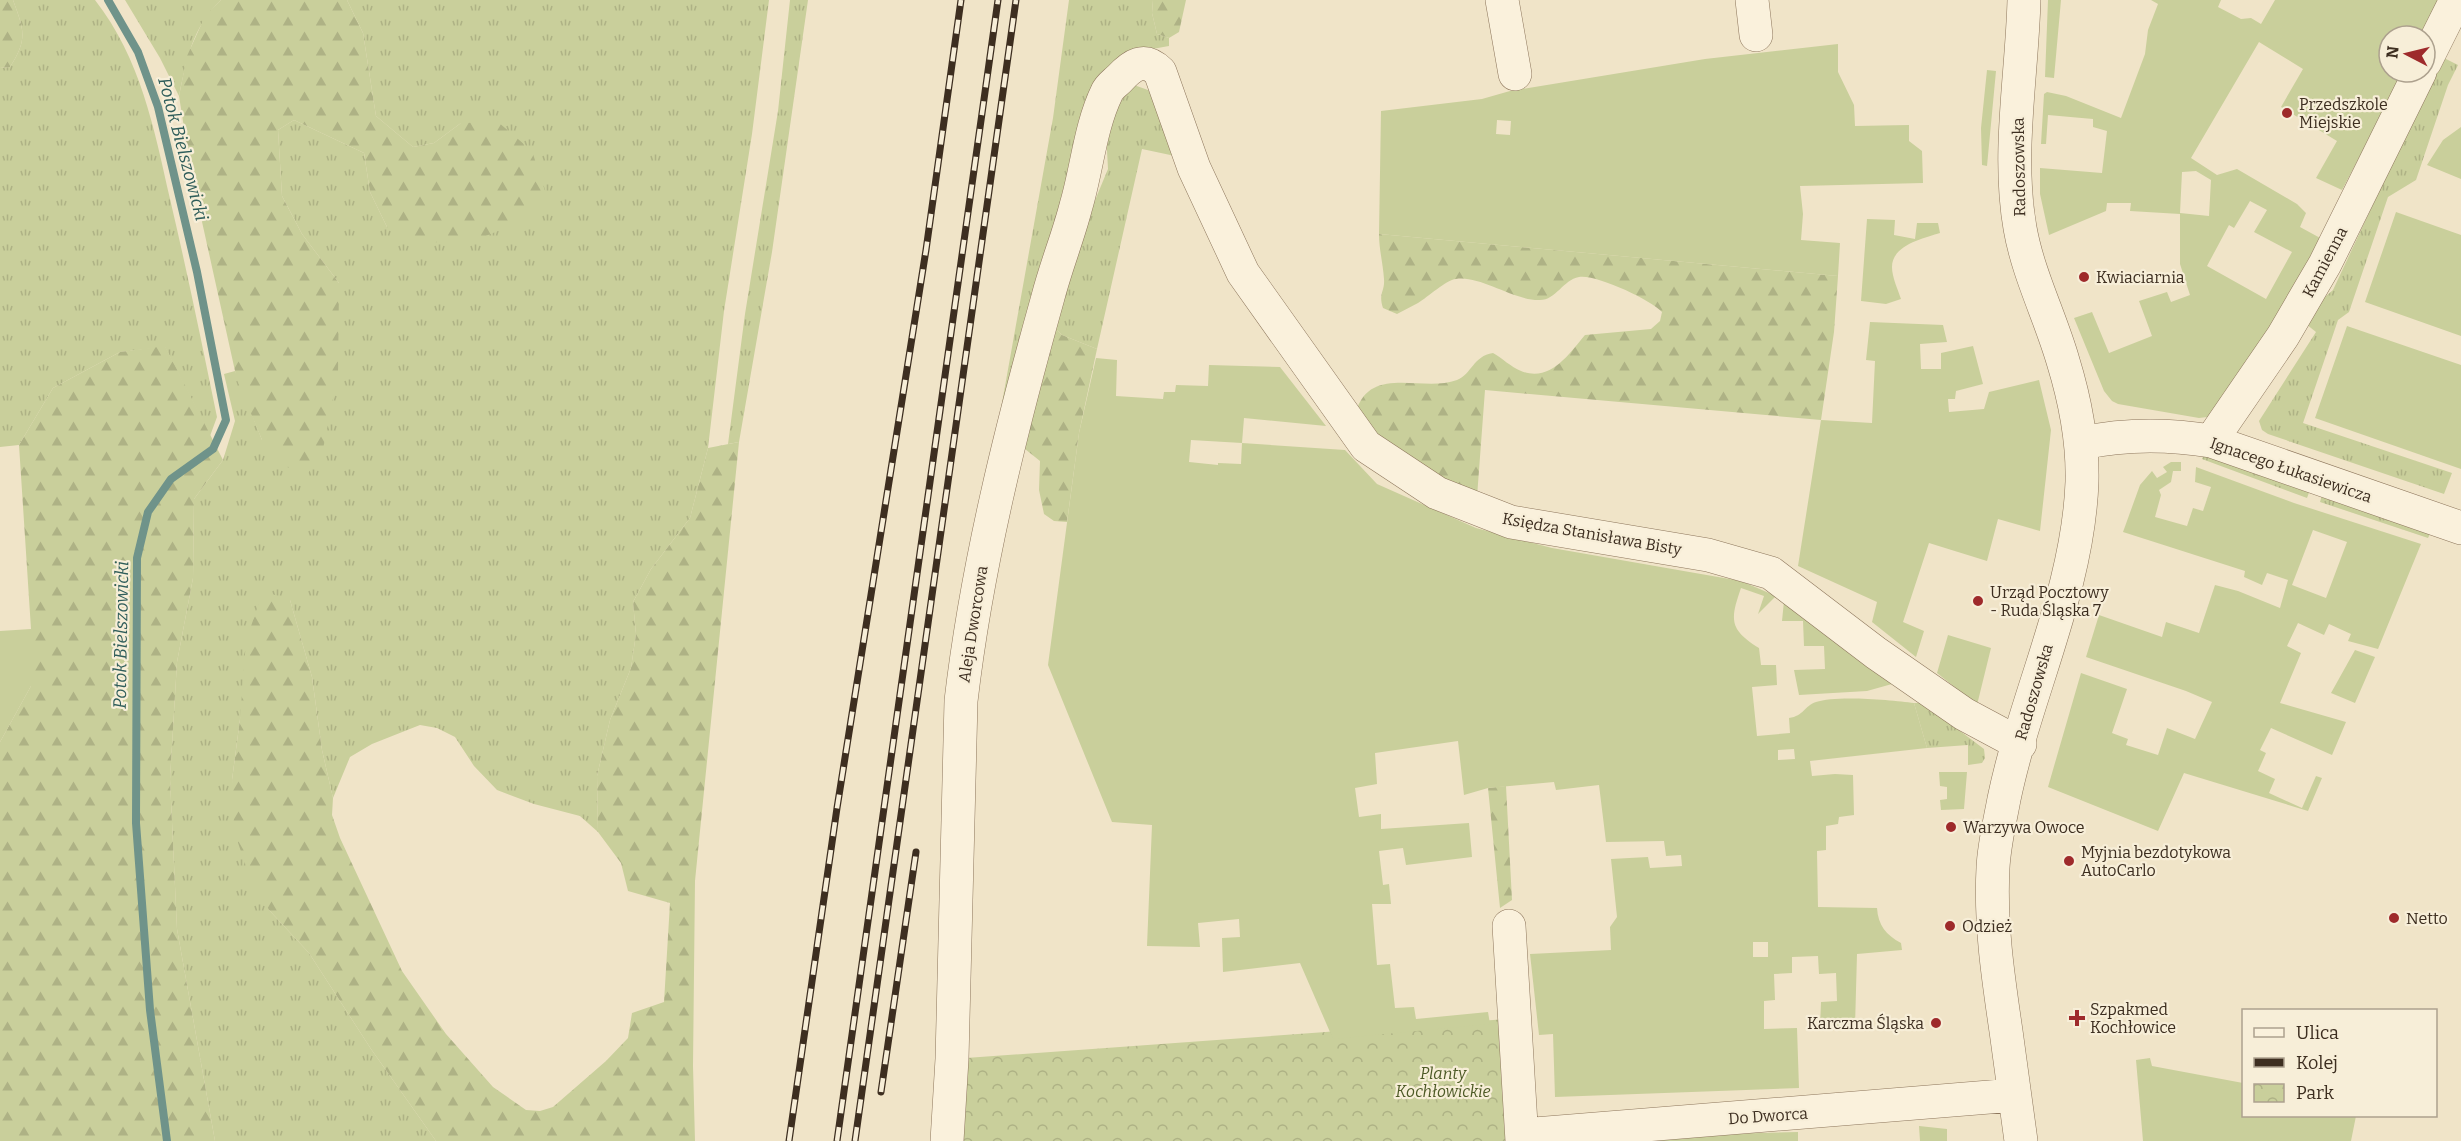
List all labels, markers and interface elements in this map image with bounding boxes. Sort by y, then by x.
north arrow [2377,24,2437,84]
text: N [2382,45,2403,60]
water label: Potok Bielszowicki [153,75,213,223]
place label: Przedszkole Miejskie [2299,95,2388,132]
marker: Przedszkole Miejskie [2280,106,2294,120]
street label: Radoszowska [2009,117,2029,217]
street label: Kamienna [2298,223,2352,301]
place label: Kwiaciarnia [2096,268,2185,287]
marker: Kwiaciarnia [2077,270,2091,284]
street label: Ignacego Łukasiewicza [2208,433,2375,507]
street label: Księdza Stanisława Bisty [1501,509,1684,559]
water label: Potok Bielszowicki [109,561,133,709]
street label: Aleja Dworcowa [954,564,992,684]
place label: Urząd Pocztowy - Ruda Śląska 7 [1990,583,2109,620]
marker: Urząd Pocztowy - Ruda Śląska 7 [1971,594,1985,608]
street label: Radoszowska [2011,641,2057,742]
place label: Warzywa Owoce [1963,818,2085,837]
marker: Warzywa Owoce [1944,820,1958,834]
place label: Myjnia bezdotykowa AutoCarlo [2081,843,2231,880]
marker: Myjnia bezdotykowa AutoCarlo [2062,854,2076,868]
place label: Netto [2406,909,2448,928]
marker: Netto [2387,911,2401,925]
place label: Odzież [1962,917,2013,936]
marker: Odzież [1943,919,1957,933]
place label: Szpakmed Kochłowice [2090,1000,2176,1037]
marker: Szpakmed Kochłowice [2068,1009,2086,1027]
legend [2242,1009,2437,1117]
place label: Karczma Śląska [1807,1013,1924,1033]
marker: Karczma Śląska [1929,1016,1943,1030]
text: Ulica [2296,1022,2339,1044]
text: Kolej [2296,1052,2338,1074]
park label: Planty Kochłowickie [1395,1064,1491,1101]
text: Park [2296,1082,2335,1104]
street label: Do Dworca [1727,1104,1809,1128]

